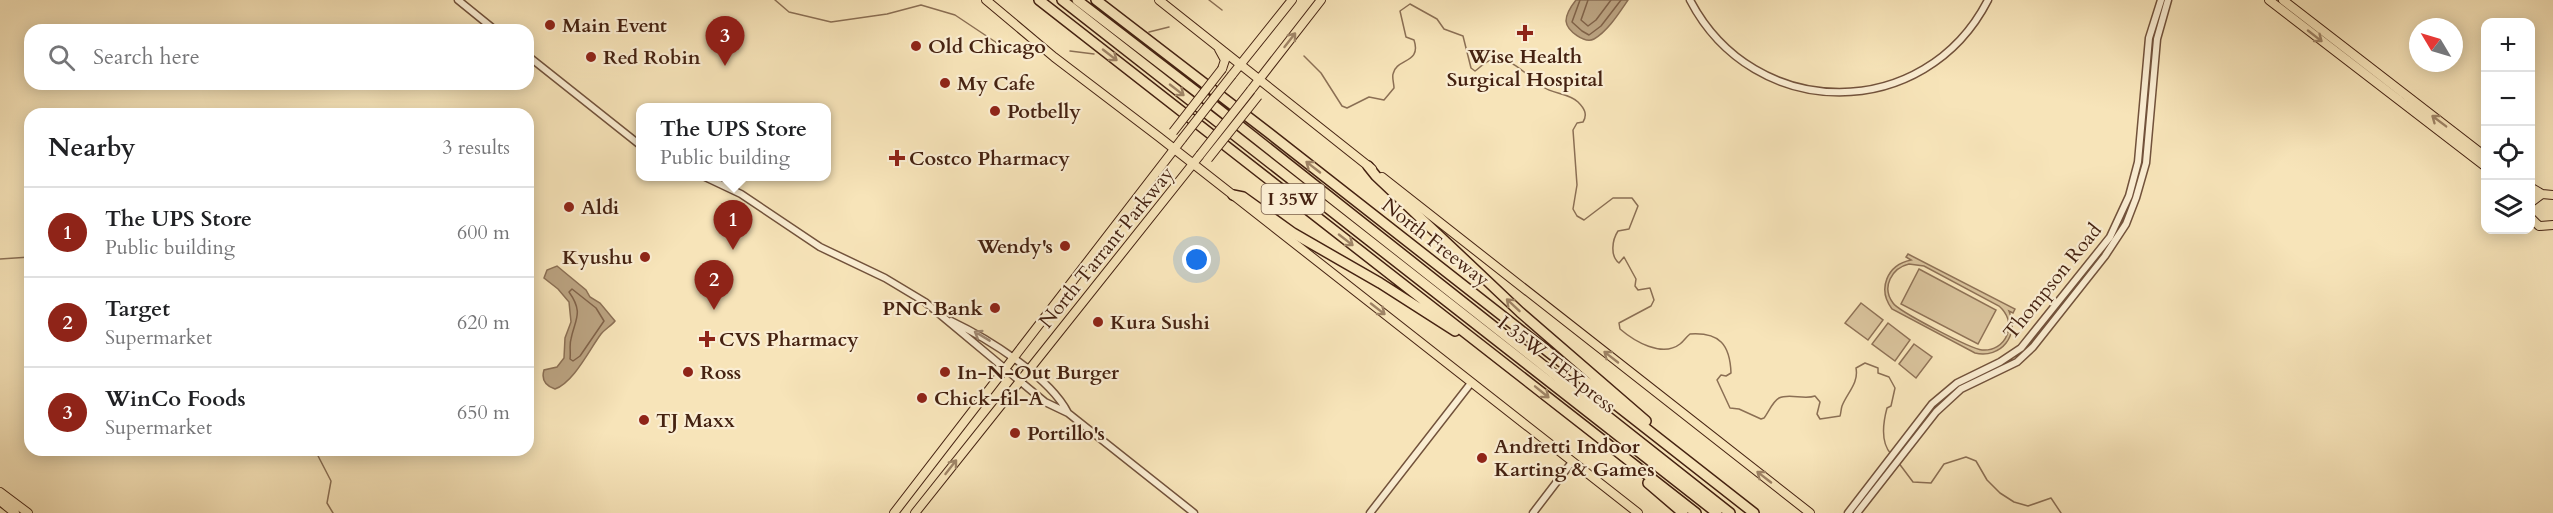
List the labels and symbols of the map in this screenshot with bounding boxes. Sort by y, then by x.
place label: Main Event [562,12,667,39]
pin: 3 [706,16,744,66]
marker: Main Event [543,18,557,32]
north arrow [2409,18,2463,72]
marker: Wise Health Surgical Hospital [1516,24,1534,42]
one-way arrow [2307,29,2323,42]
one-way arrow [1283,32,1296,48]
place label: Old Chicago [928,33,1046,60]
marker: Old Chicago [909,39,923,53]
place label: Wise Health Surgical Hospital [1447,43,1603,93]
place label: Red Robin [603,44,701,71]
one-way arrow [1101,49,1117,62]
marker: Red Robin [584,50,598,64]
place label: My Cafe [957,70,1035,97]
marker: My Cafe [938,76,952,90]
one-way arrow [1168,83,1184,96]
place label: Potbelly [1007,98,1081,125]
marker: Potbelly [988,104,1002,118]
one-way arrow [2431,115,2447,128]
place label: Costco Pharmacy [909,145,1070,172]
marker: Costco Pharmacy [890,151,904,165]
street label: North Tarrant Parkway [1033,160,1180,334]
one-way arrow [1306,161,1322,174]
road number: I 35W [1262,184,1324,214]
street label: North Freeway [1376,192,1496,293]
place label: Aldi [581,194,619,221]
marker: Aldi [562,200,576,214]
pin: 1 [714,200,752,250]
street label: Thompson Road [1997,217,2108,345]
place label: Wendy's [976,233,1053,260]
one-way arrow [1338,234,1354,247]
marker: Wendy's [1058,239,1072,253]
place label: Kyushu [562,244,633,271]
your location [1182,245,1211,274]
marker: Kyushu [638,250,652,264]
pin: 2 [694,260,734,310]
place label: PNC Bank [882,295,984,322]
one-way arrow [1506,298,1521,313]
marker: PNC Bank [988,301,1002,315]
one-way arrow [1369,303,1385,316]
place label: Kura Sushi [1110,309,1210,336]
street label: I 35W TEXpress [1492,310,1621,419]
marker: Kura Sushi [1091,315,1105,329]
place label: CVS Pharmacy [719,326,859,353]
one-way arrow [974,330,991,342]
marker: CVS Pharmacy [700,332,714,346]
one-way arrow [1603,350,1619,363]
place label: Ross [700,359,741,386]
place label: In-N-Out Burger [957,359,1120,386]
marker: Ross [681,365,695,379]
marker: In-N-Out Burger [938,365,952,379]
place label: Chick-fil-A [934,385,1044,412]
one-way arrow [1533,386,1549,399]
marker: Chick-fil-A [915,391,929,405]
place label: TJ Maxx [656,407,735,434]
marker: TJ Maxx [637,413,651,427]
place label: Portillo's [1027,420,1105,447]
marker: Portillo's [1008,426,1022,440]
place label: Andretti Indoor Karting & Games [1494,433,1655,483]
marker: Andretti Indoor Karting & Games [1475,451,1489,465]
one-way arrow [945,459,958,475]
one-way arrow [1756,471,1772,484]

